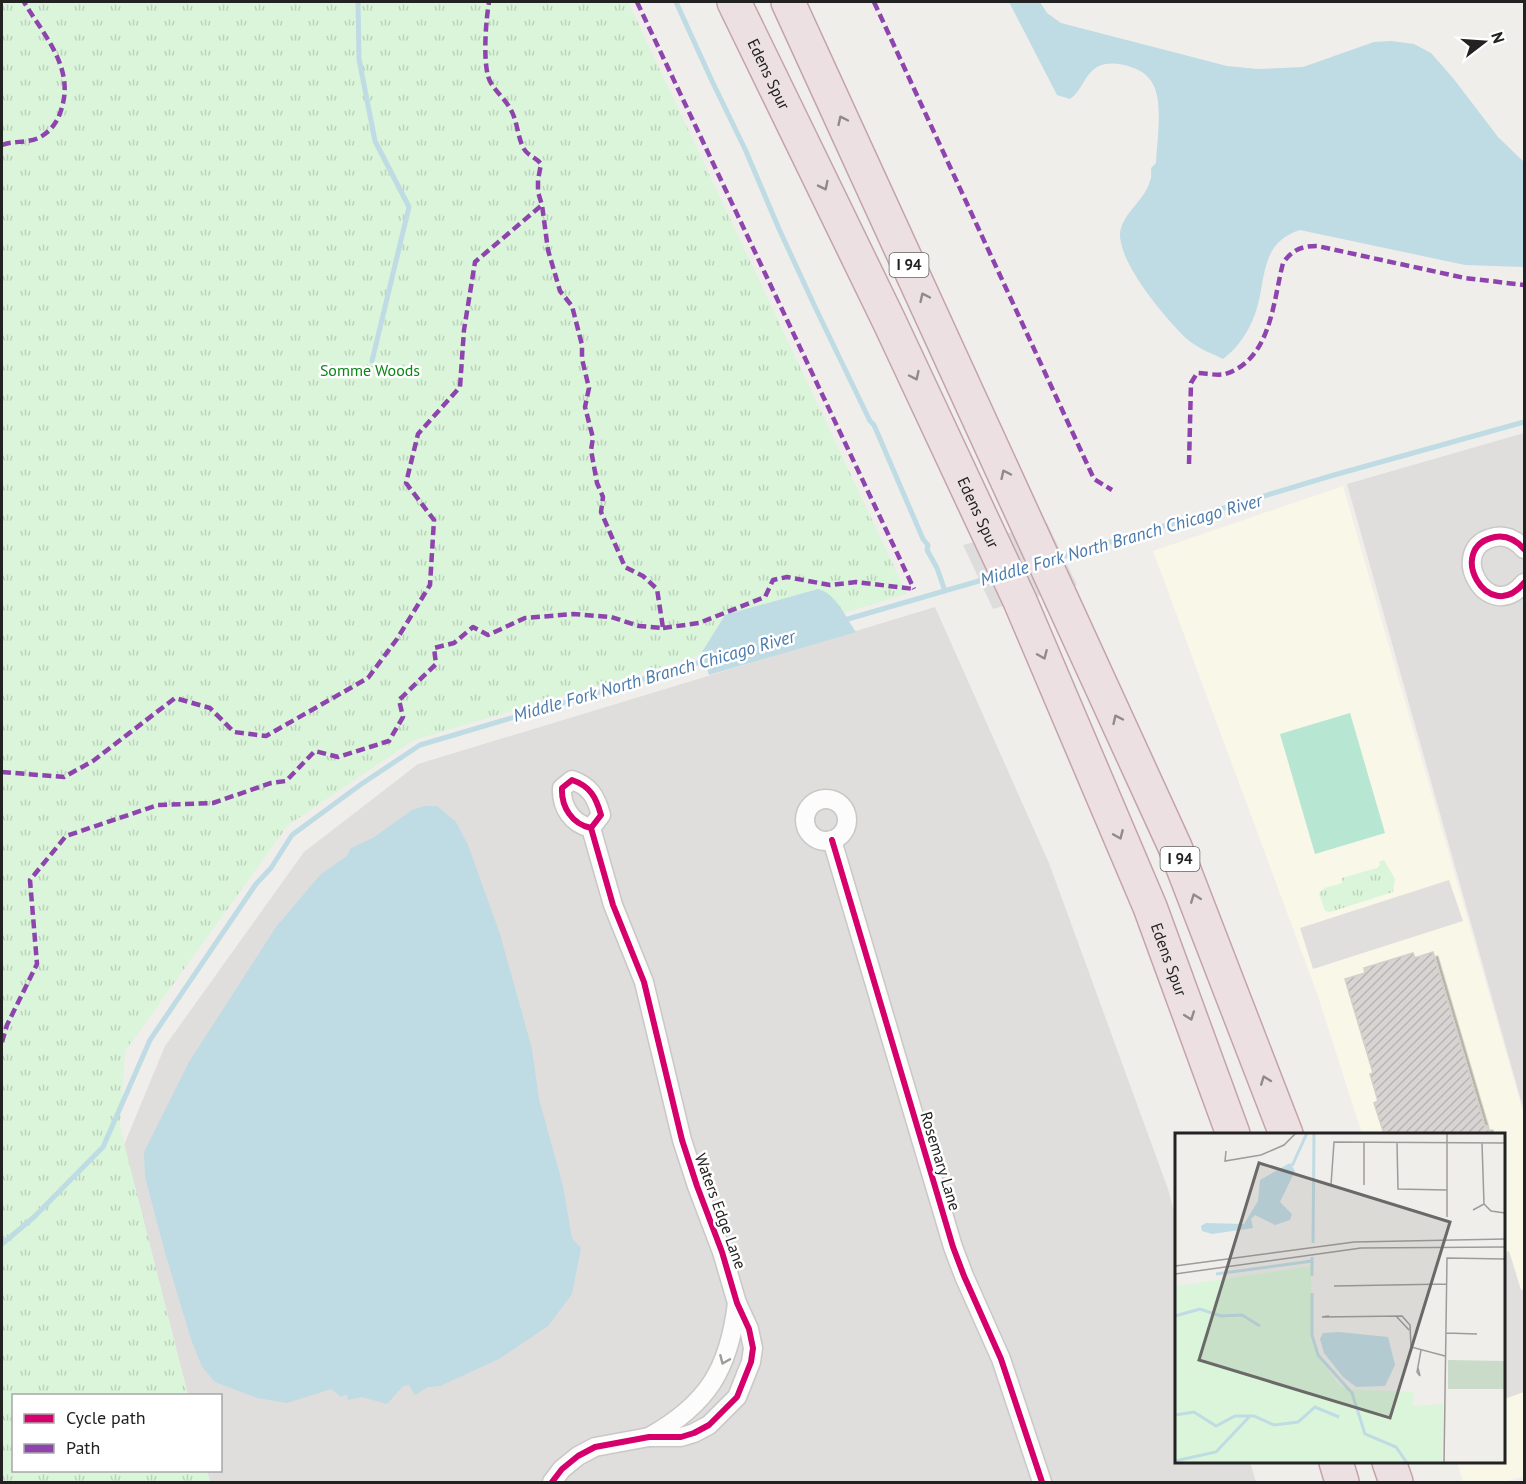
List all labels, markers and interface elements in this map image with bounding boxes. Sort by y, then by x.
north arrow [1454,12,1514,72]
text: N [1487,30,1509,46]
street label: Edens Spur [743,35,795,113]
one-way arrow [838,115,850,126]
one-way arrow [816,180,828,191]
road number: I 94 [890,253,928,277]
one-way arrow [919,293,931,304]
park label: Somme Woods [320,360,420,380]
one-way arrow [907,369,919,380]
one-way arrow [1000,470,1012,481]
street label: Edens Spur [953,474,1004,552]
water label: Middle Fork North Branch Chicago River [977,488,1266,591]
water label: Middle Fork North Branch Chicago River [510,624,799,727]
one-way arrow [1036,649,1048,660]
one-way arrow [1112,715,1124,726]
one-way arrow [1112,828,1124,839]
road number: I 94 [1160,847,1200,871]
one-way arrow [1189,893,1202,904]
street label: Edens Spur [1147,920,1192,999]
one-way arrow [1182,1010,1195,1021]
one-way arrow [1260,1075,1272,1086]
street label: Rosemary Lane [916,1109,966,1213]
inset map [1175,1133,1505,1463]
street label: Waters Edge Lane [691,1151,751,1271]
one-way arrow [719,1353,731,1364]
legend [12,1394,222,1472]
text: Cycle path [66,1406,146,1429]
text: Path [66,1436,100,1459]

